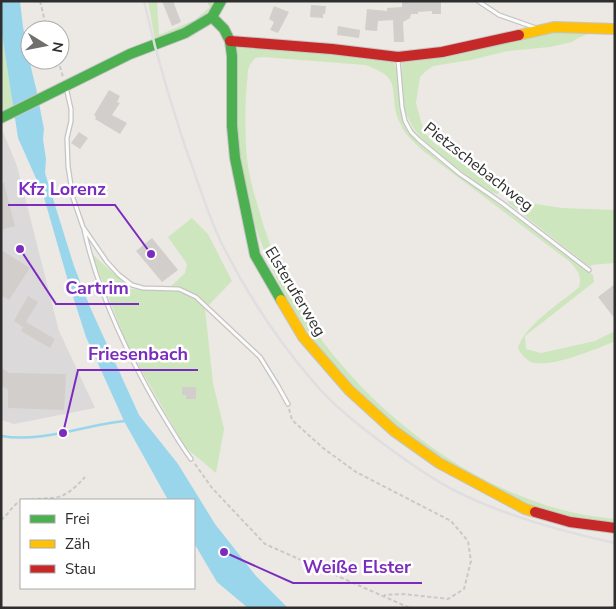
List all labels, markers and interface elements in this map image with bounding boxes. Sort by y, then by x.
north arrow [20,20,70,70]
text: N [47,40,68,54]
street label: Pietzschebachweg [419,117,538,217]
callout: Kfz Lorenz [8,172,115,205]
text: Kfz Lorenz [18,177,106,201]
street label: Elsteruferweg [260,242,331,341]
callout: Cartrim [56,271,139,304]
text: Cartrim [65,276,129,300]
callout: Friesenbach [78,337,198,370]
text: Friesenbach [88,342,188,366]
legend [20,499,195,589]
text: Frei [65,509,90,529]
text: Zäh [65,534,90,554]
callout: Weiße Elster [293,550,422,583]
text: Weiße Elster [303,555,411,579]
text: Stau [65,559,96,579]

